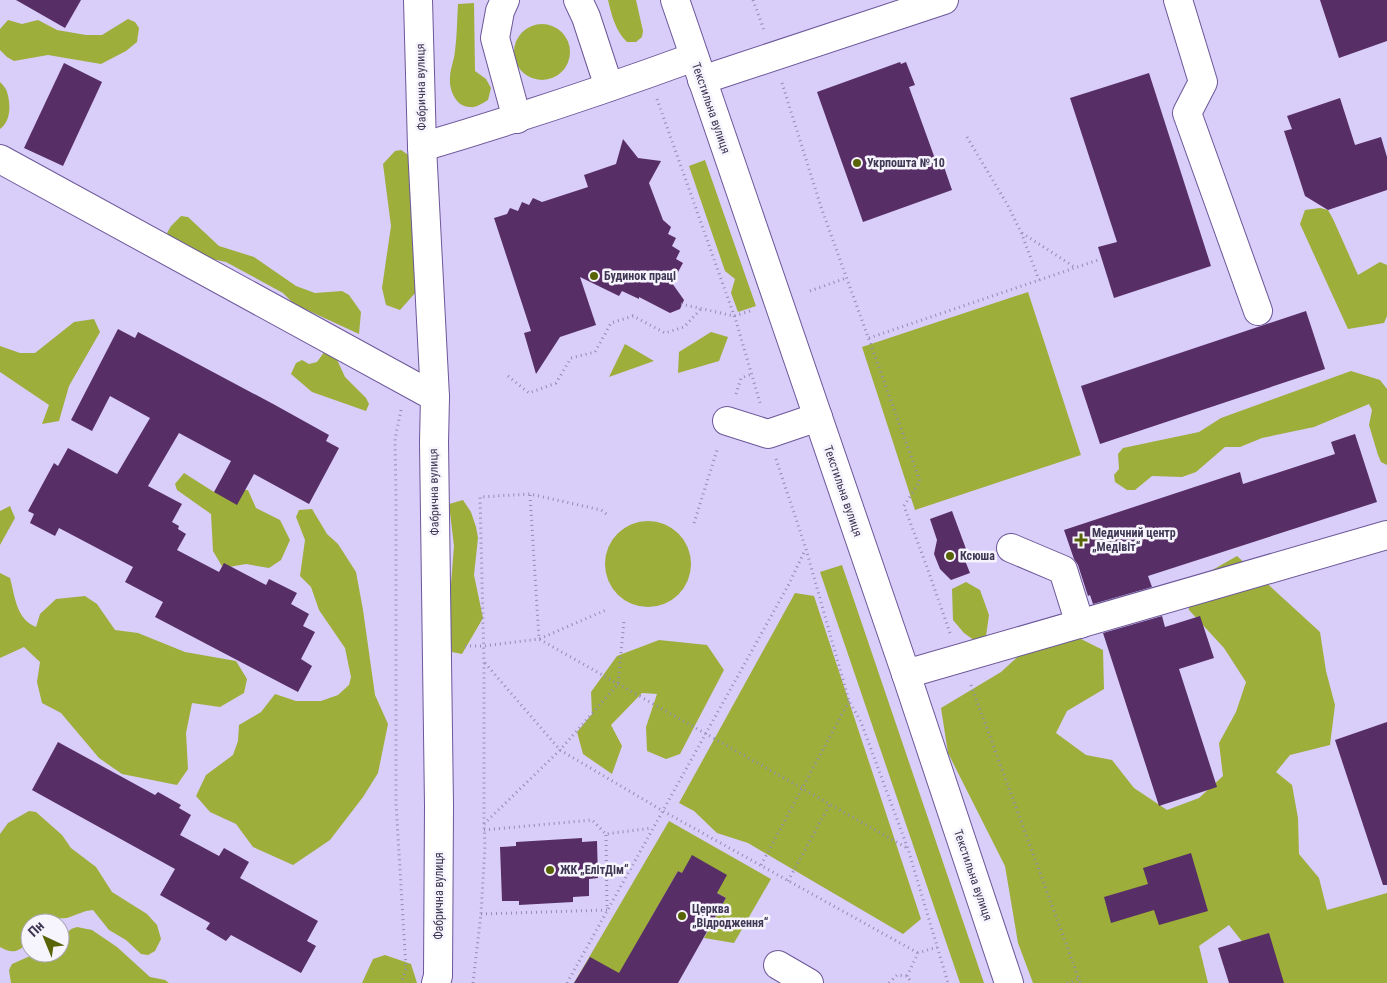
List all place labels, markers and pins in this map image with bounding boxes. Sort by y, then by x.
place label: Укрпошта № 10 [867,156,945,170]
marker: Укрпошта № 10 [851,157,863,169]
place label: Будинок праці [604,269,676,283]
marker: Будинок праці [588,270,600,282]
place label: Медичний центр „Медівіт“ [1092,526,1176,554]
marker: Медичний центр „Медівіт“ [1074,533,1088,547]
place label: Ксюша [960,549,995,563]
marker: Ксюша [944,550,956,562]
place label: ЖК „ЕлітДім“ [560,863,629,877]
marker: ЖК „ЕлітДім“ [544,864,556,876]
place label: Церква „Відродження“ [692,902,769,930]
marker: Церква „Відродження“ [676,910,688,922]

